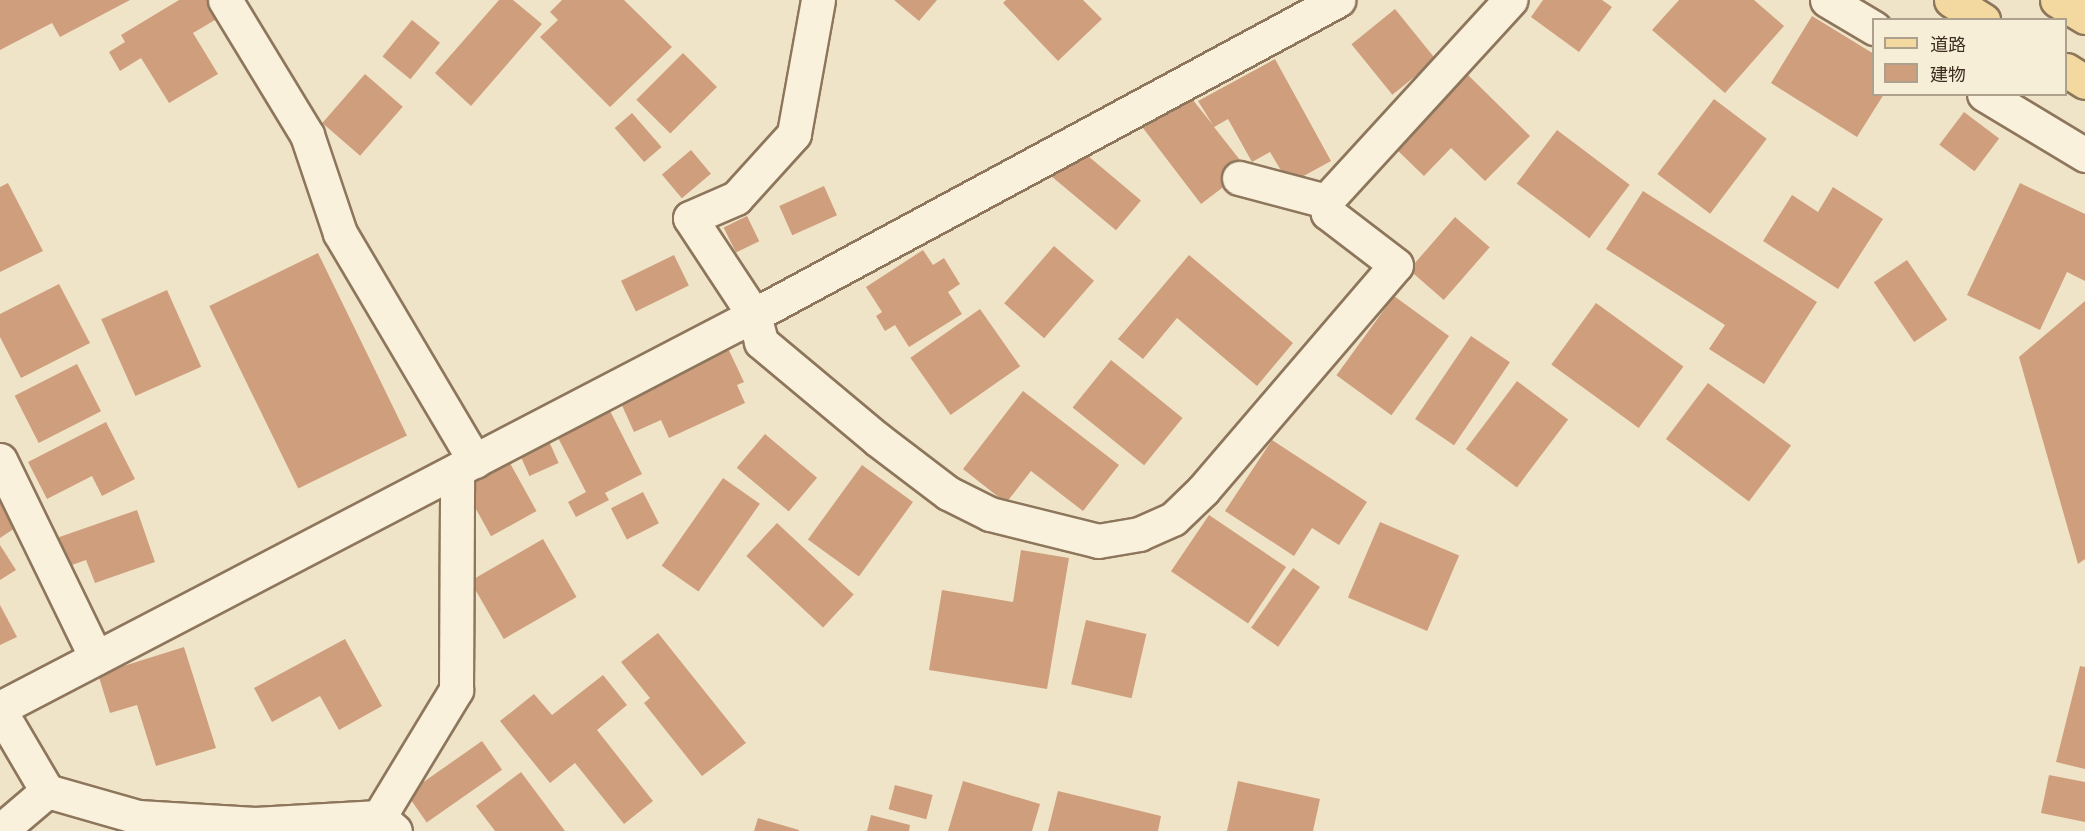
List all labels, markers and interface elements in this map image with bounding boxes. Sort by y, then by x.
legend [1872,18,2067,96]
text: 道路 [1930,33,1966,56]
text: 建物 [1930,63,1966,86]

